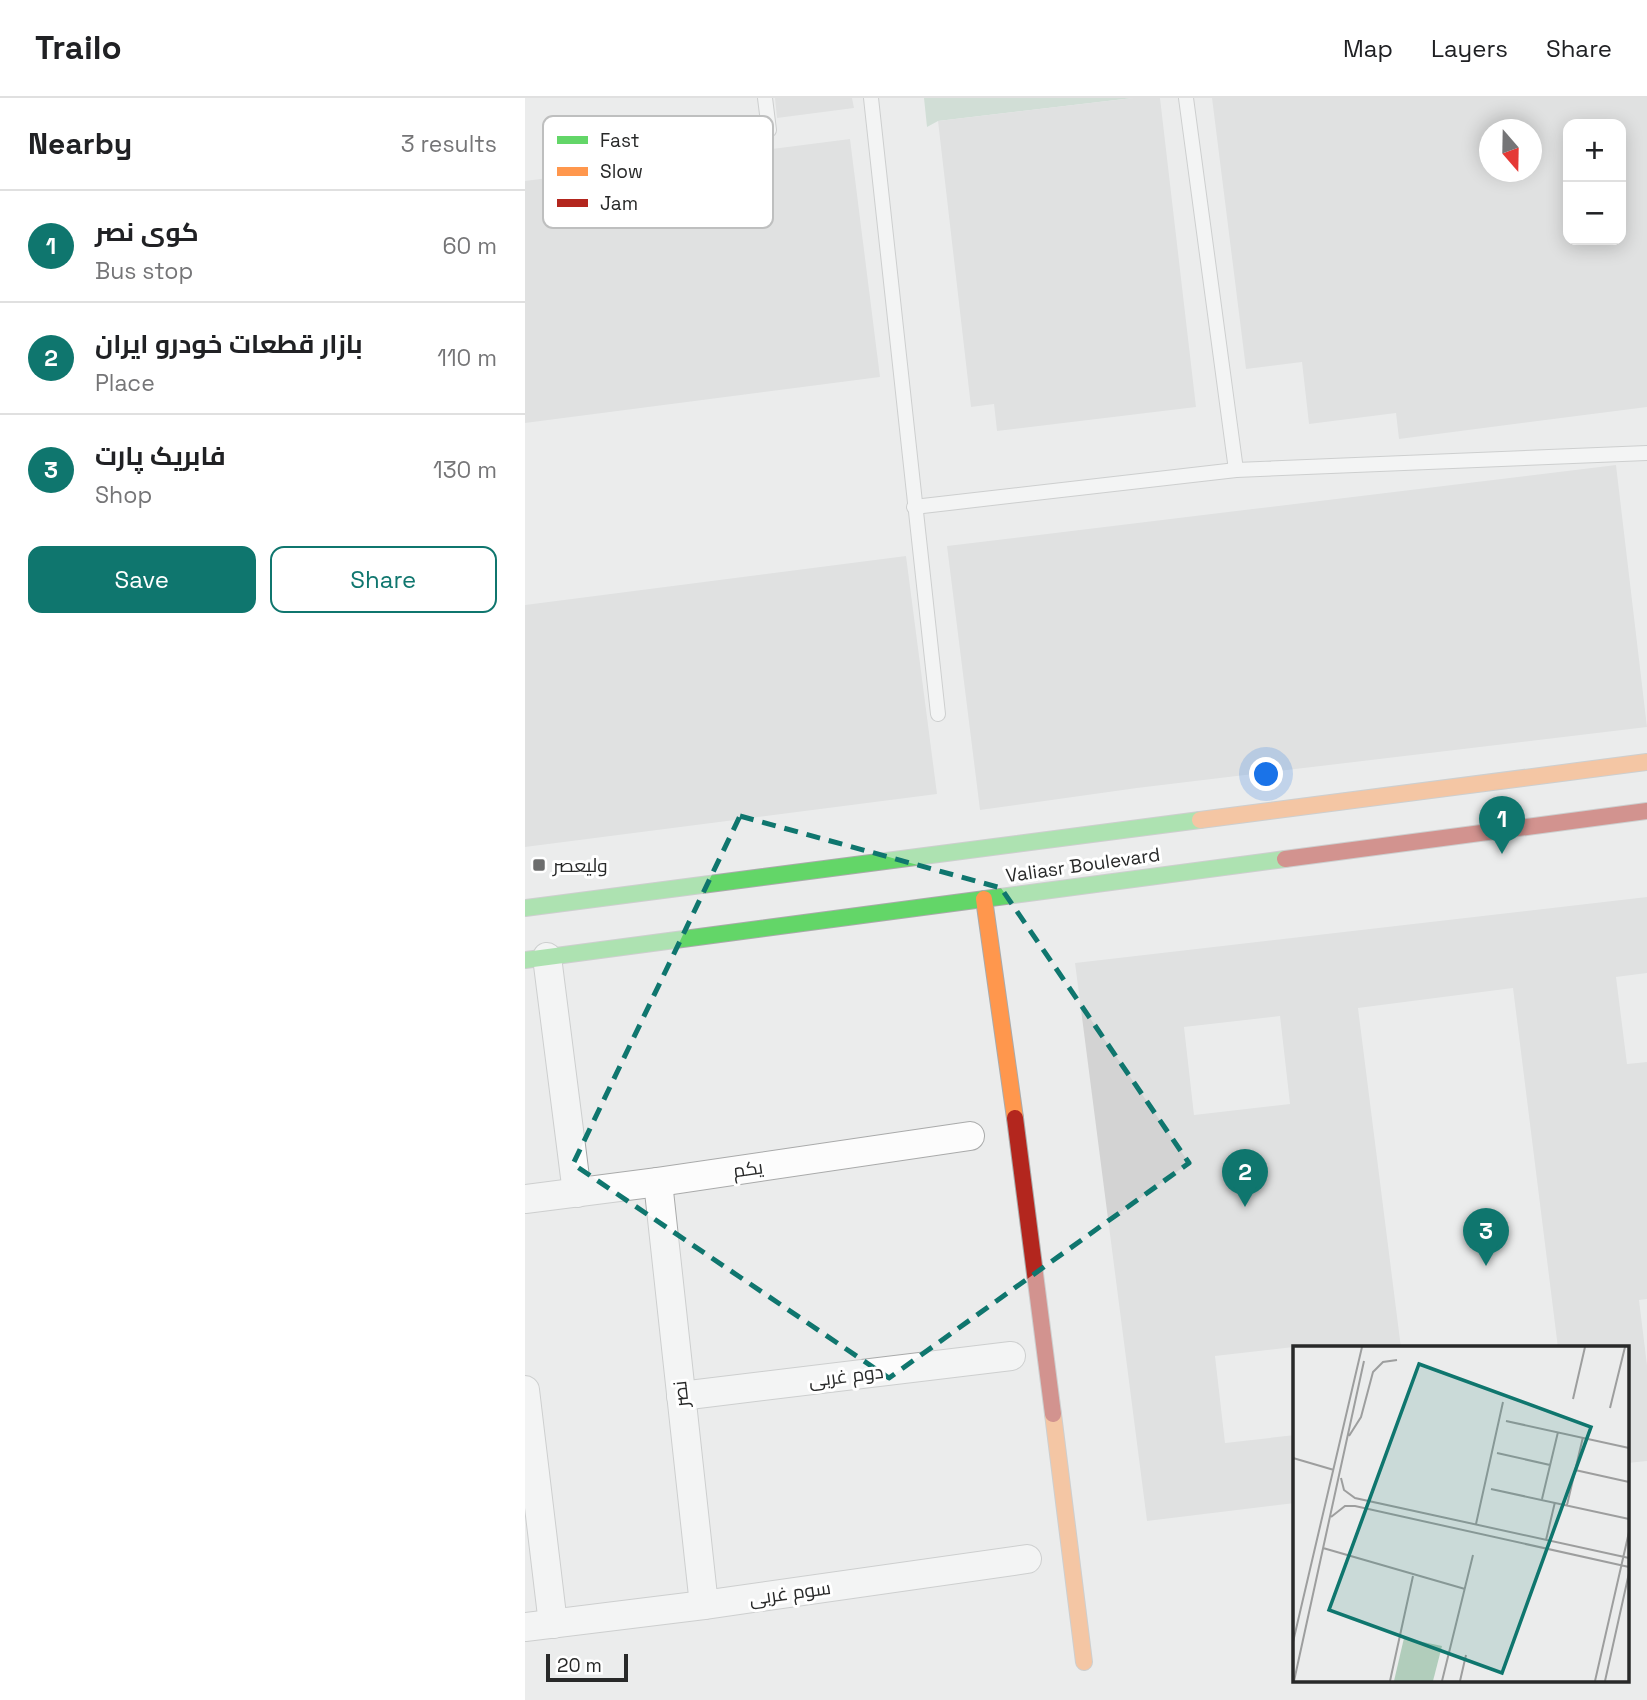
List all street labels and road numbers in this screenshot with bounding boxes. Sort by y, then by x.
street label: Valiasr Boulevard [1004,842,1162,888]
street label: یکم [731,1155,765,1184]
street label: دوم غربی [807,1359,885,1394]
street label: نصر [667,1380,695,1409]
street label: سوم غربی [748,1575,833,1612]

